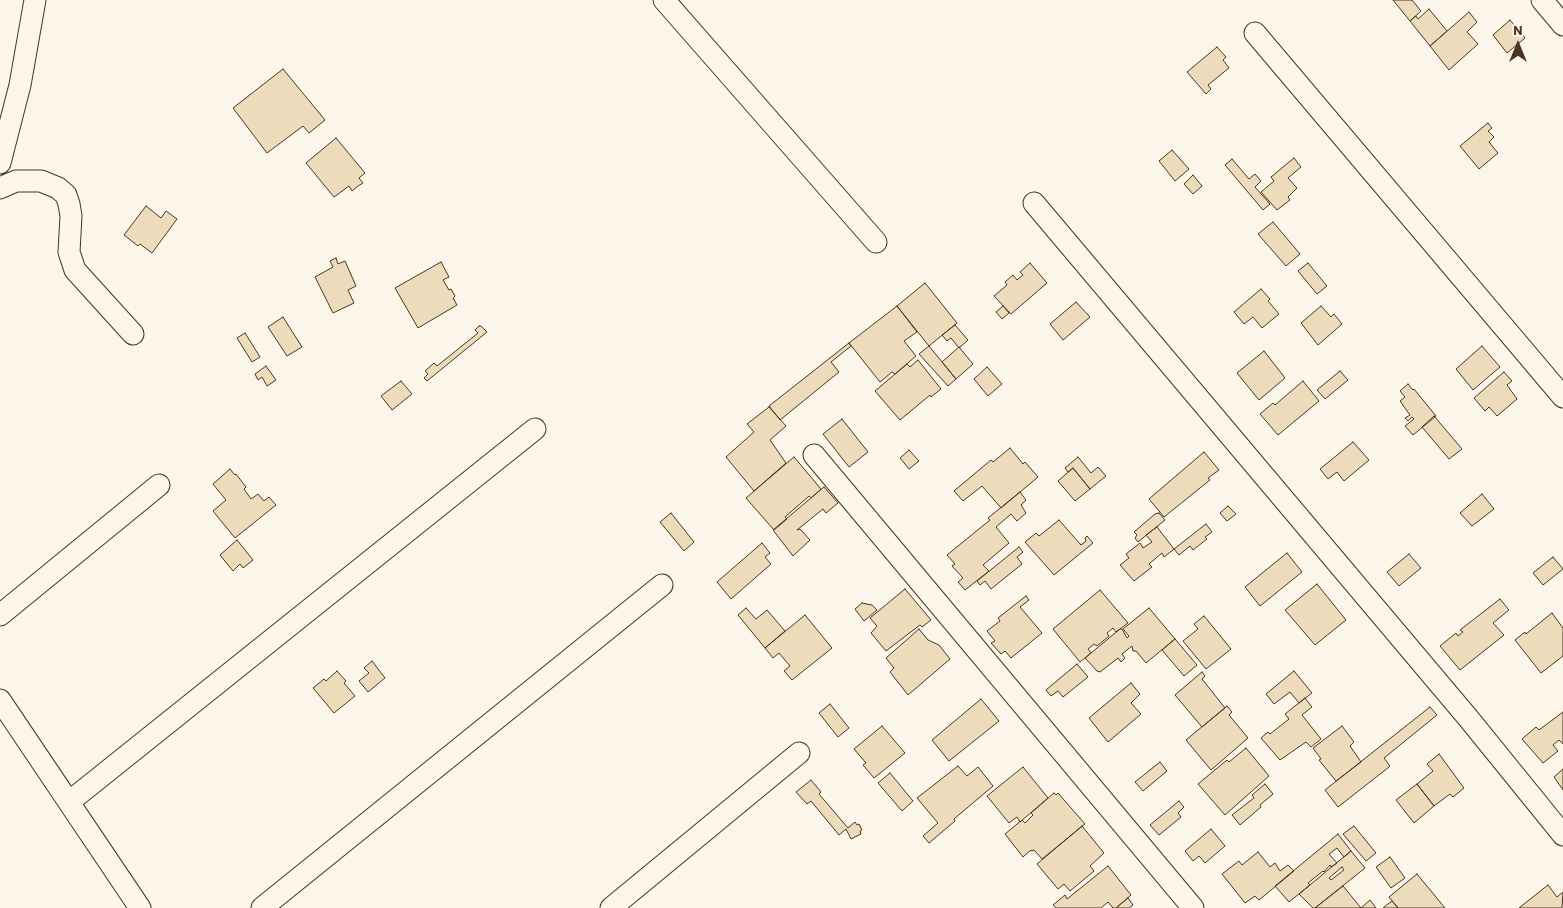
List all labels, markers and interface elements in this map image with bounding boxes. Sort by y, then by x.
north arrow [1493,20,1543,70]
text: N [1513,21,1523,38]

